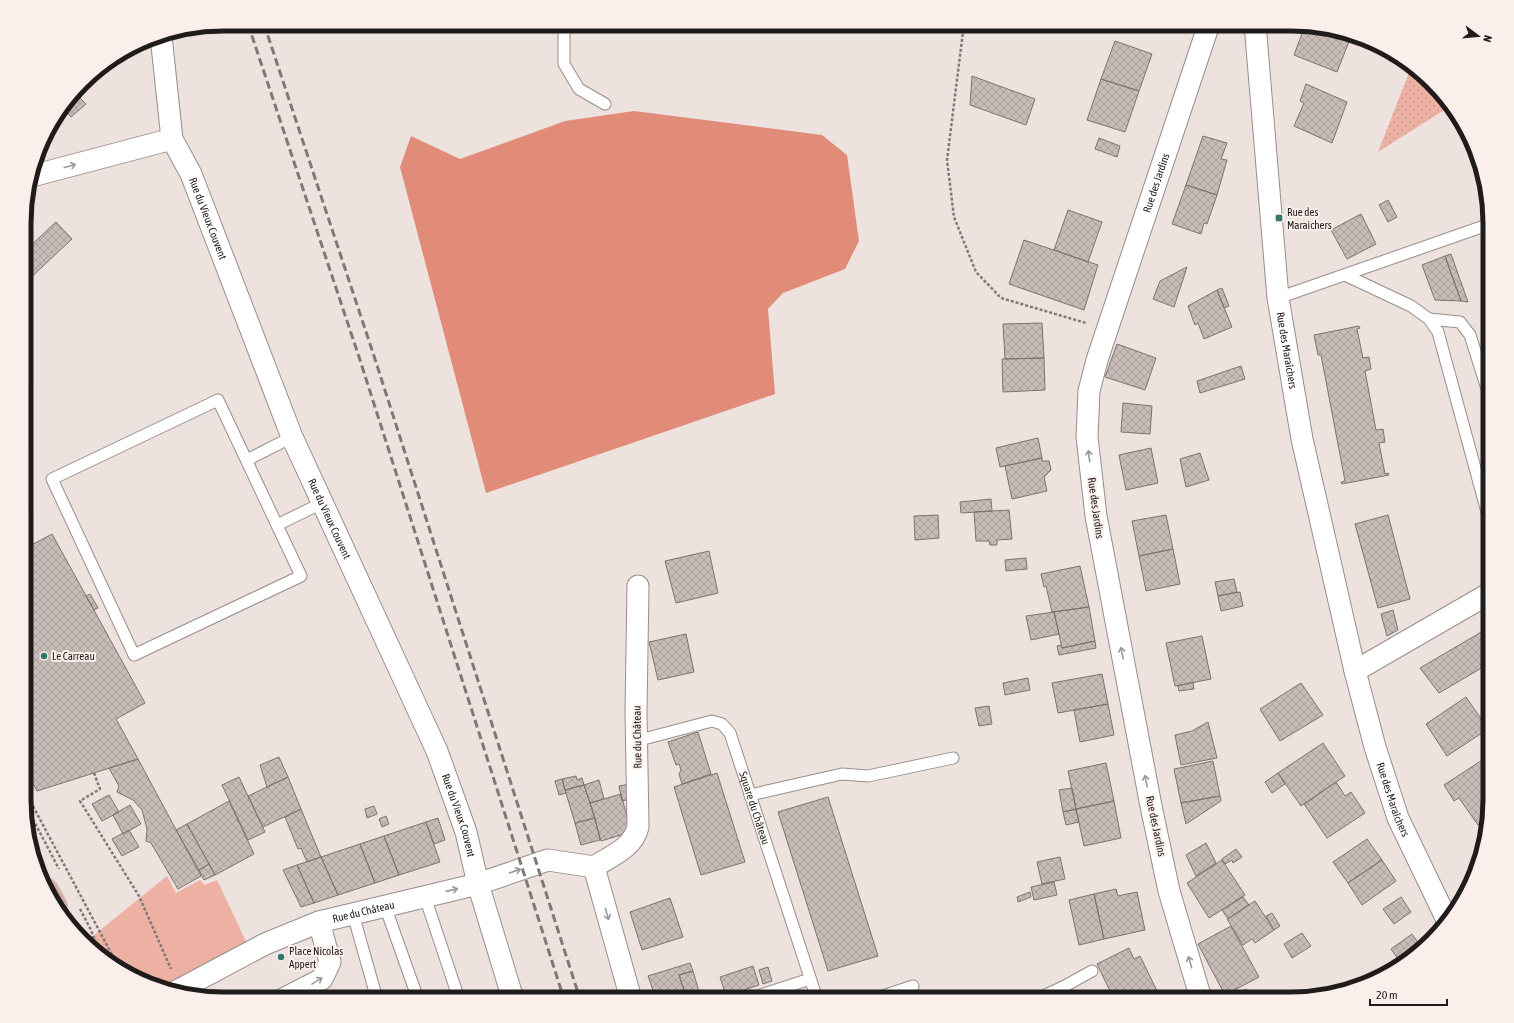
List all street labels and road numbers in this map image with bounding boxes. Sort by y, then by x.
street label: Rue des Jardins [1141,152,1172,214]
street label: Rue du Vieux Couvent [187,176,229,261]
street label: Rue des Maraîchers [1274,311,1299,390]
street label: Rue du Vieux Couvent [306,477,353,561]
street label: Rue des Jardins [1086,477,1106,540]
street label: Rue du Château [630,705,644,769]
street label: Rue des Maraîchers [1374,761,1412,838]
street label: Square du Château [737,770,772,846]
street label: Rue du Vieux Couvent [440,772,478,858]
street label: Rue des Jardins [1144,795,1168,858]
street label: Rue du Château [331,898,396,925]

